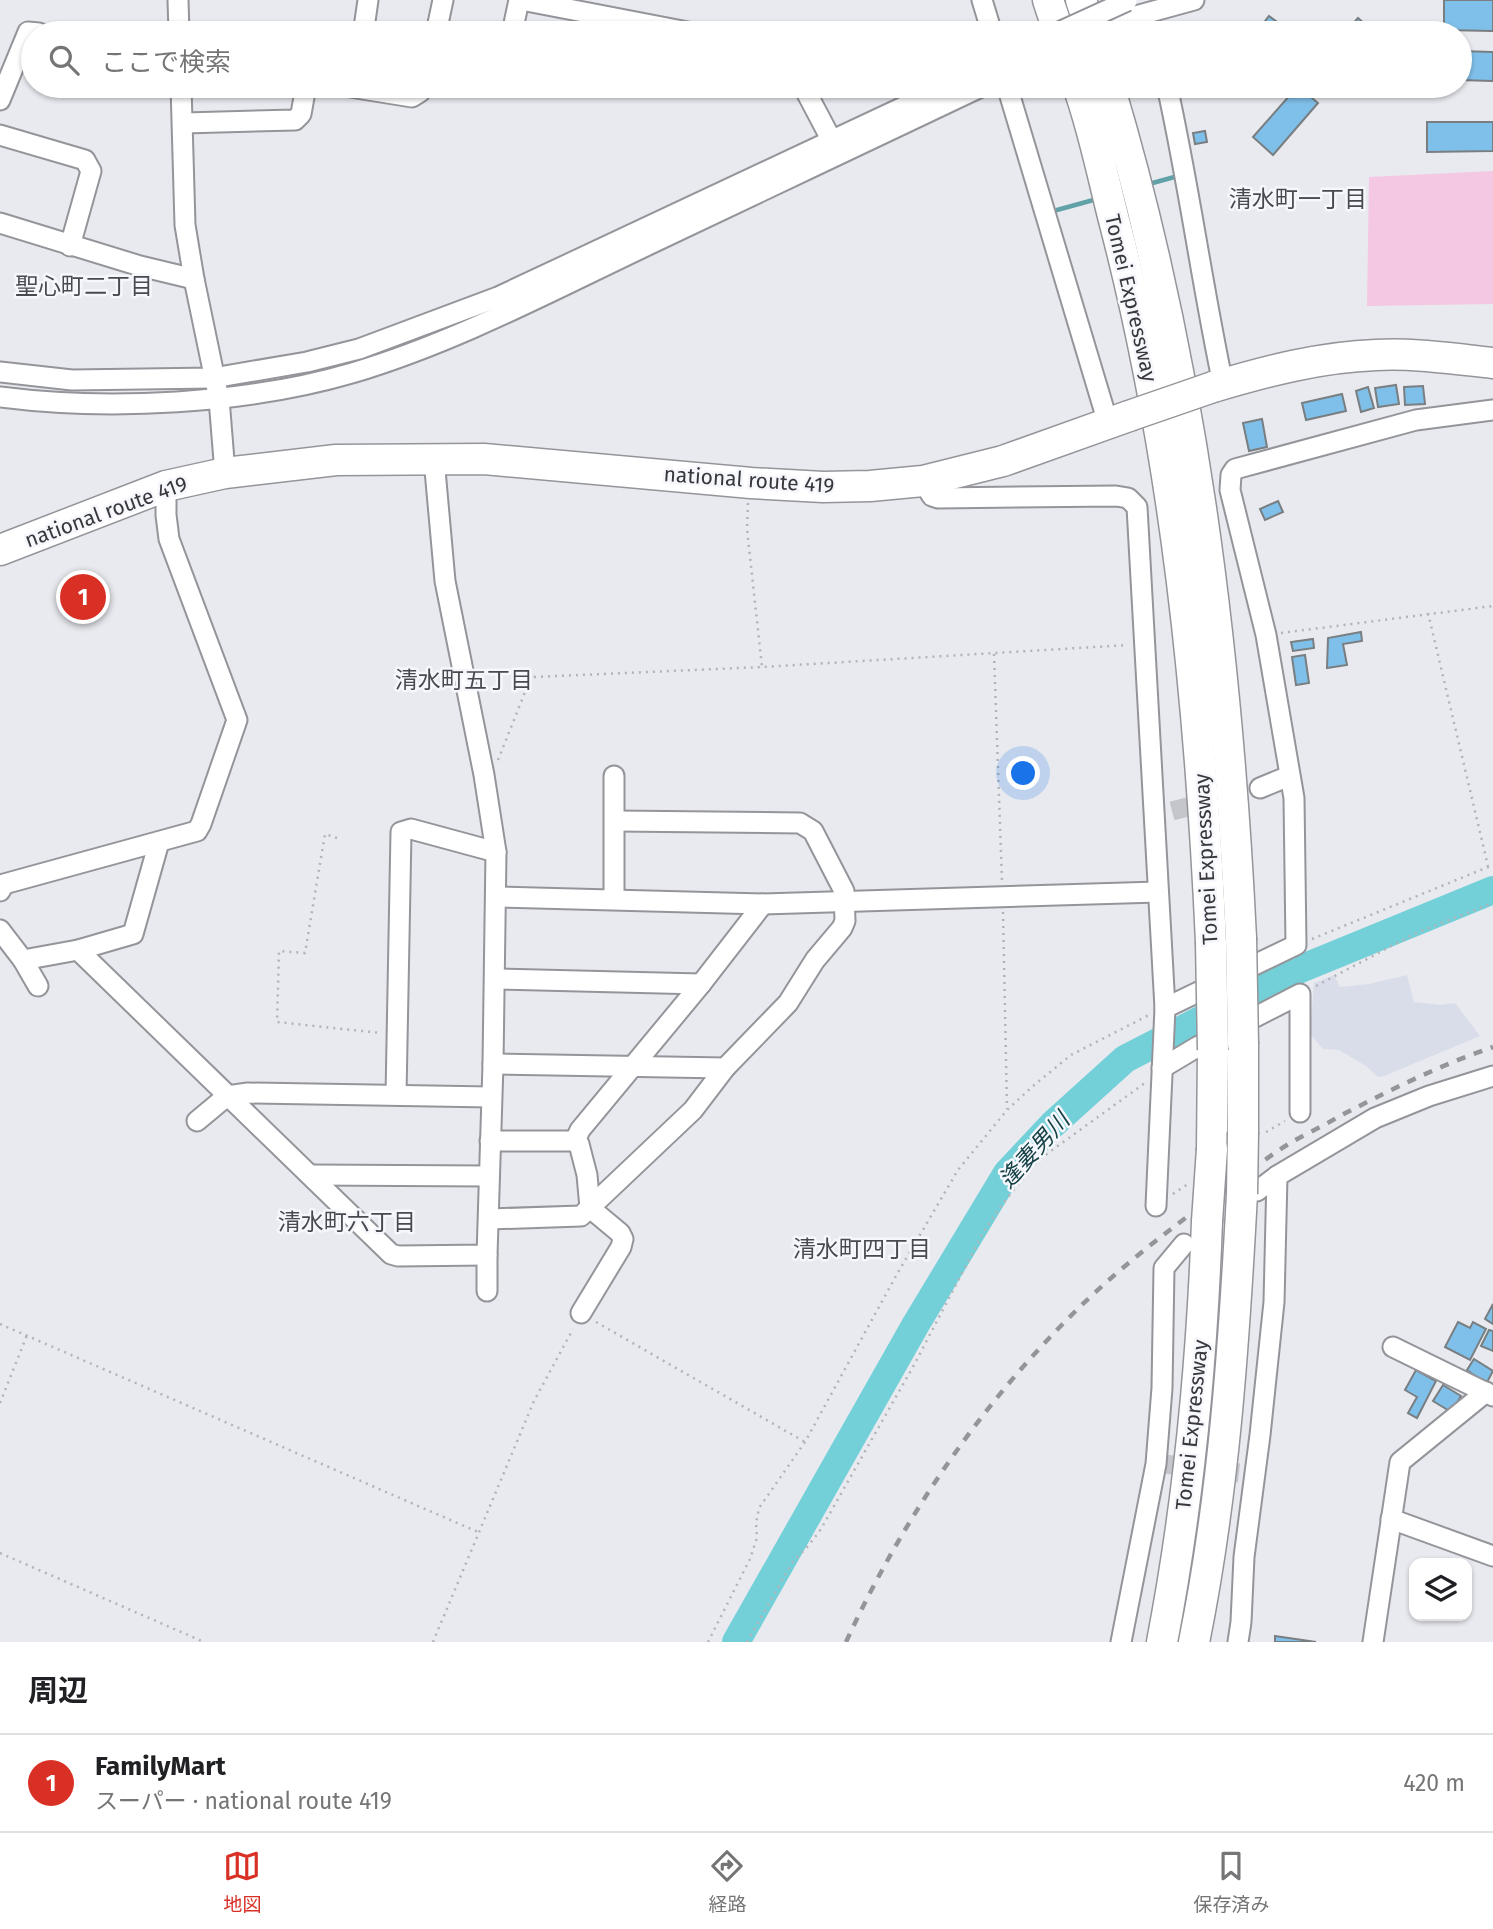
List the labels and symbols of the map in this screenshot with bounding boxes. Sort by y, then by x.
district label: 清水町一丁目 [1229,185,1367,213]
street label: Tomei Expressway [1099,212,1163,385]
district label: 聖心町二丁目 [15,272,153,300]
street label: national route 419 [663,461,835,499]
street label: national route 419 [21,471,191,553]
pin: 1 [60,571,106,623]
district label: 清水町五丁目 [395,666,533,694]
your location [1006,756,1040,790]
street label: Tomei Expressway [1189,772,1223,945]
water label: 逢妻男川 [993,1104,1077,1194]
district label: 清水町六丁目 [278,1208,416,1236]
district label: 清水町四丁目 [793,1235,931,1263]
street label: Tomei Expressway [1170,1338,1214,1511]

